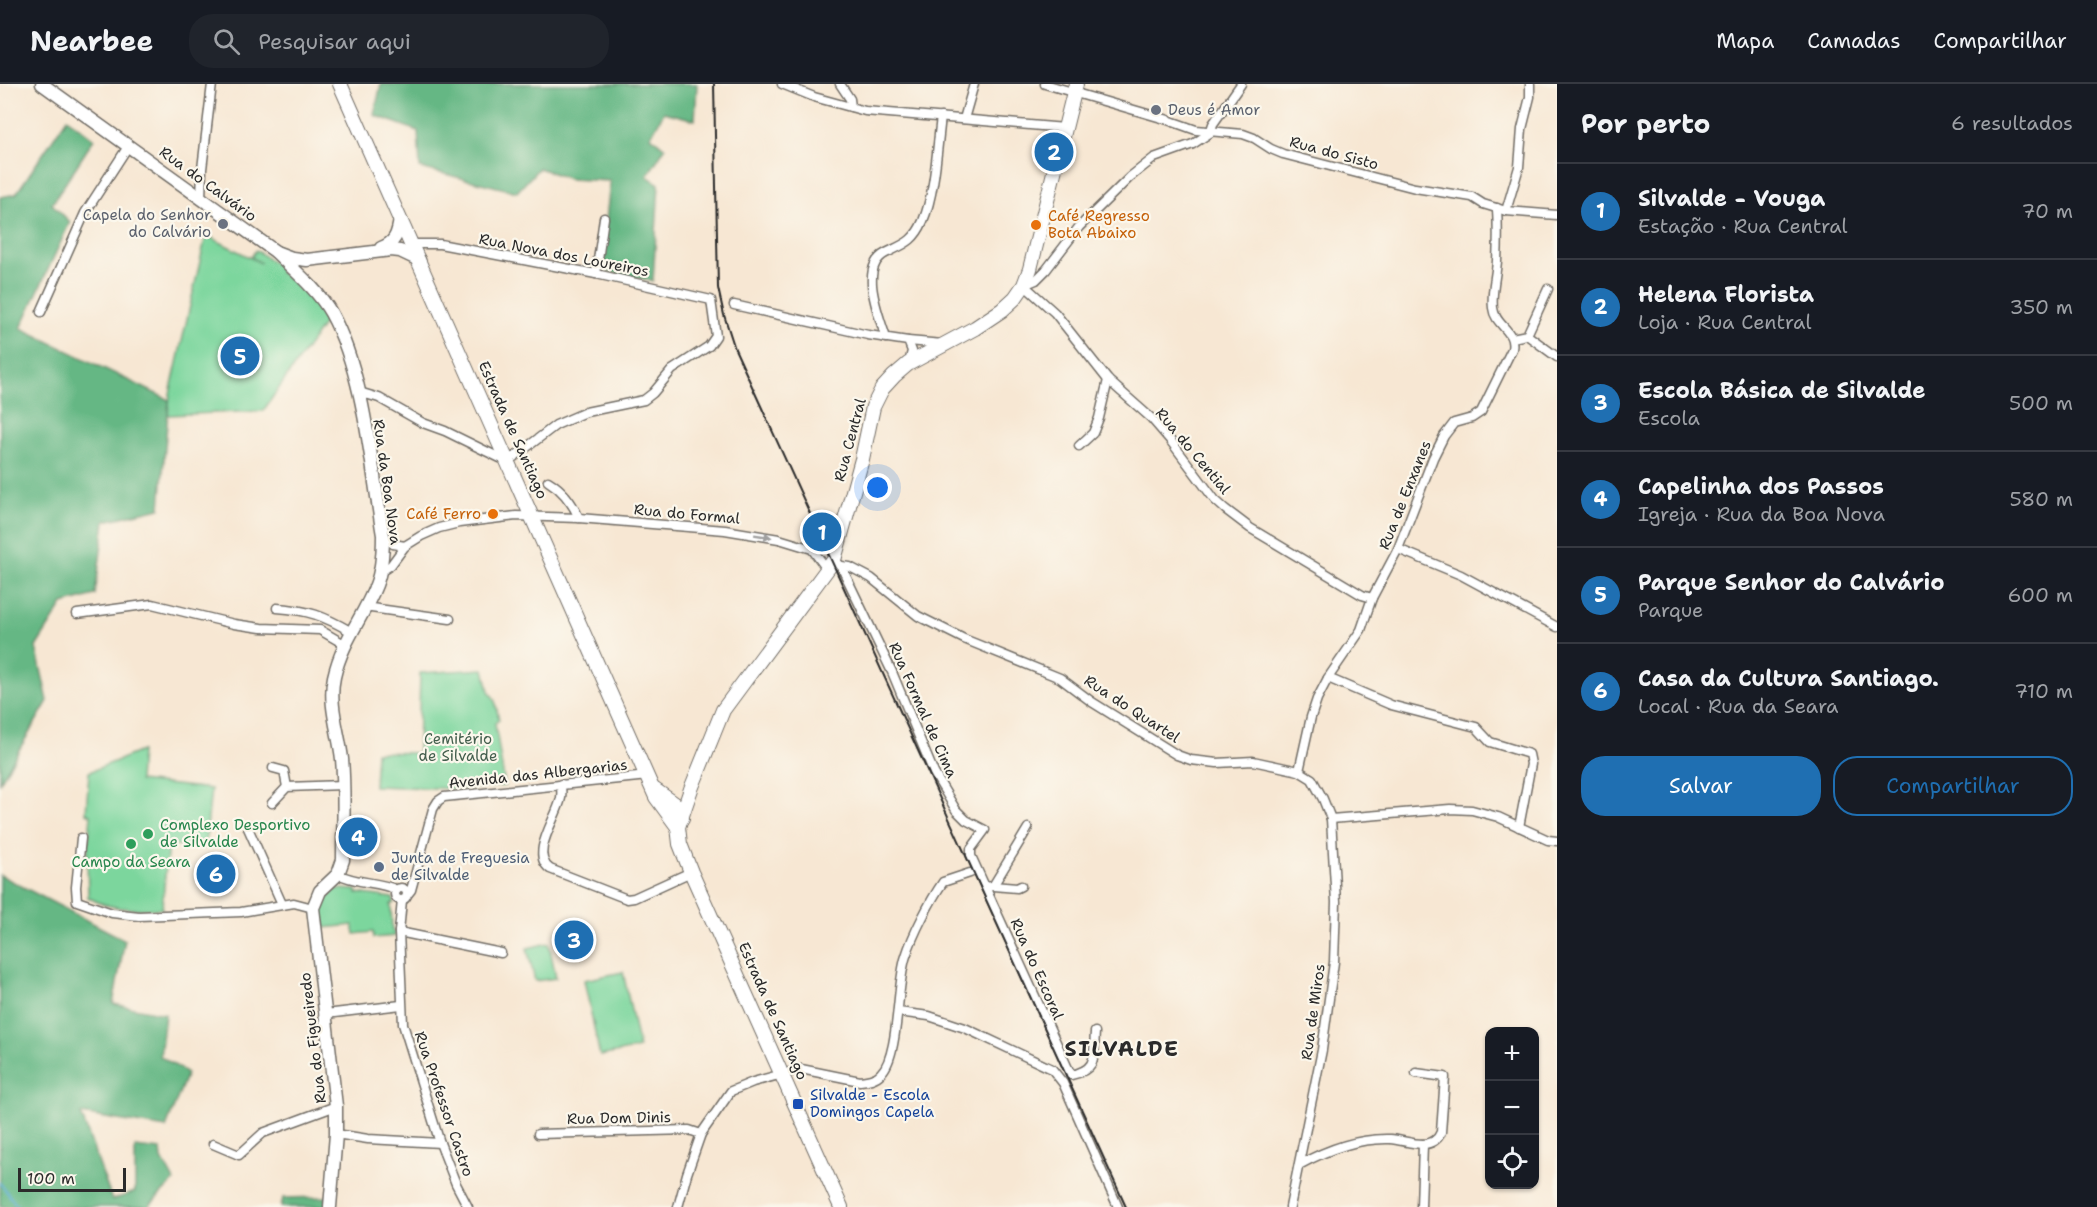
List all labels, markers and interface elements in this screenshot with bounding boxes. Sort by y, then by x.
search box [189,14,609,68]
text: Nearbee [30,22,153,60]
icon: search [210,25,243,58]
text: Pesquisar aqui [258,27,411,56]
text: Mapa [1716,27,1774,55]
text: Camadas [1807,27,1901,55]
text: Compartilhar [1934,27,2067,55]
place label: Deus é Amor [1168,100,1260,120]
marker: Deus é Amor [1149,103,1163,117]
text: Por perto [1581,106,1710,141]
text: 6 resultados [1951,110,2073,136]
pin: 2 [1034,130,1074,174]
street label: Rua do Sisto [1287,132,1381,174]
street label: Rua do Calvário [155,142,261,226]
text: Silvalde - Vouga [1638,184,1825,213]
text: 1 [1596,198,1605,224]
text: 70 m [2021,198,2073,224]
place label: Capela do Senhor do Calvário [83,205,211,242]
place label: Café Regresso Bota Abaixo [1048,206,1150,243]
text: Estação · Rua Central [1638,213,1848,239]
marker: Capela do Senhor do Calvário [216,217,230,231]
marker: Café Regresso Bota Abaixo [1029,218,1043,232]
street label: Rua Nova dos Loureiros [477,229,651,281]
text: Helena Florista [1638,280,1814,309]
text: 2 [1594,294,1608,320]
text: 350 m [2009,294,2073,320]
text: Loja · Rua Central [1638,309,1811,335]
pin: 5 [220,334,260,378]
street label: Estrada de Santiago [474,358,552,502]
text: Escola Básica de Silvalde [1638,376,1926,405]
text: 3 [1594,390,1608,416]
text: 500 m [2009,390,2073,416]
street label: Rua Central [829,396,871,484]
street label: Rua do Cential [1151,404,1235,499]
text: Escola [1638,405,1700,431]
street label: Rua da Boa Nova [368,418,406,547]
street label: Rua de Enxanes [1374,437,1436,553]
text: Capelinha dos Passos [1638,472,1884,501]
your location [863,473,892,502]
text: 4 [1594,486,1608,512]
text: 580 m [2010,486,2073,512]
street label: Rua do Formal [633,499,741,529]
text: Igreja · Rua da Boa Nova [1638,501,1885,527]
place label: Café Ferro [406,504,481,524]
marker: Café Ferro [486,507,500,521]
pin: 1 [802,510,842,554]
one-way arrow [753,532,772,541]
text: Parque Senhor do Calvário [1638,568,1944,597]
text: 5 [1594,582,1607,608]
text: 600 m [2008,582,2073,608]
text: Parque [1638,597,1703,623]
street label: Rua Formal de Cima [884,639,962,782]
text: Casa da Cultura Santiago. [1638,664,1939,693]
street label: Rua do Quartel [1080,670,1184,748]
text: 6 [1594,678,1608,704]
text: 710 m [2014,678,2073,704]
text: Local · Rua da Seara [1638,693,1839,719]
park label: Cemitério de Silvalde [419,729,497,766]
street label: Avenida das Albergarias [448,755,628,793]
button: Salvar [1581,756,1821,816]
button: Compartilhar [1833,756,2073,816]
pin: 4 [338,814,378,860]
place label: Complexo Desportivo de Silvalde [160,815,310,852]
marker: Complexo Desportivo de Silvalde [141,827,155,841]
marker: Campo da Seara [124,837,138,851]
place label: Junta de Freguesia de Silvalde [391,848,530,885]
place label: Campo da Seara [72,852,191,872]
pin: 6 [196,852,236,896]
marker: Junta de Freguesia de Silvalde [372,860,386,874]
street label: Rua do Escoral [1006,915,1068,1023]
pin: 3 [554,918,594,962]
street label: Estrada de Santiago [734,939,812,1083]
street label: Rua de Miros [1296,963,1330,1061]
street label: Rua do Figueiredo [295,971,331,1105]
map controls [1485,1027,1539,1189]
button: + [1485,1027,1539,1081]
street label: Rua Professor Castro [410,1029,478,1179]
district label: SILVALDE [1065,1035,1179,1063]
button: − [1485,1081,1539,1135]
place label: Silvalde - Escola Domingos Capela [810,1085,935,1122]
marker: Silvalde - Escola Domingos Capela [791,1097,805,1111]
street label: Rua Dom Dinis [567,1107,671,1129]
button: locate [1485,1135,1539,1189]
scale bar [18,1165,126,1192]
text: 100 m [27,1168,75,1189]

